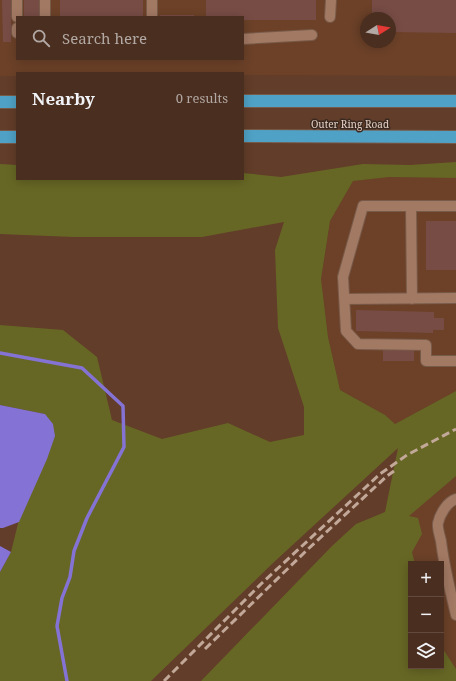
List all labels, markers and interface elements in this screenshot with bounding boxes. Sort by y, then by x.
north arrow [360,12,396,48]
search box [16,16,244,60]
icon: search [30,27,52,49]
text: Search here [62,28,147,48]
text: Nearby [32,87,95,110]
text: 0 results [176,89,228,107]
street label: Outer Ring Road [311,117,389,131]
map controls [408,561,444,669]
button: + [408,561,444,597]
button: − [408,597,444,633]
button: layers [408,633,444,669]

